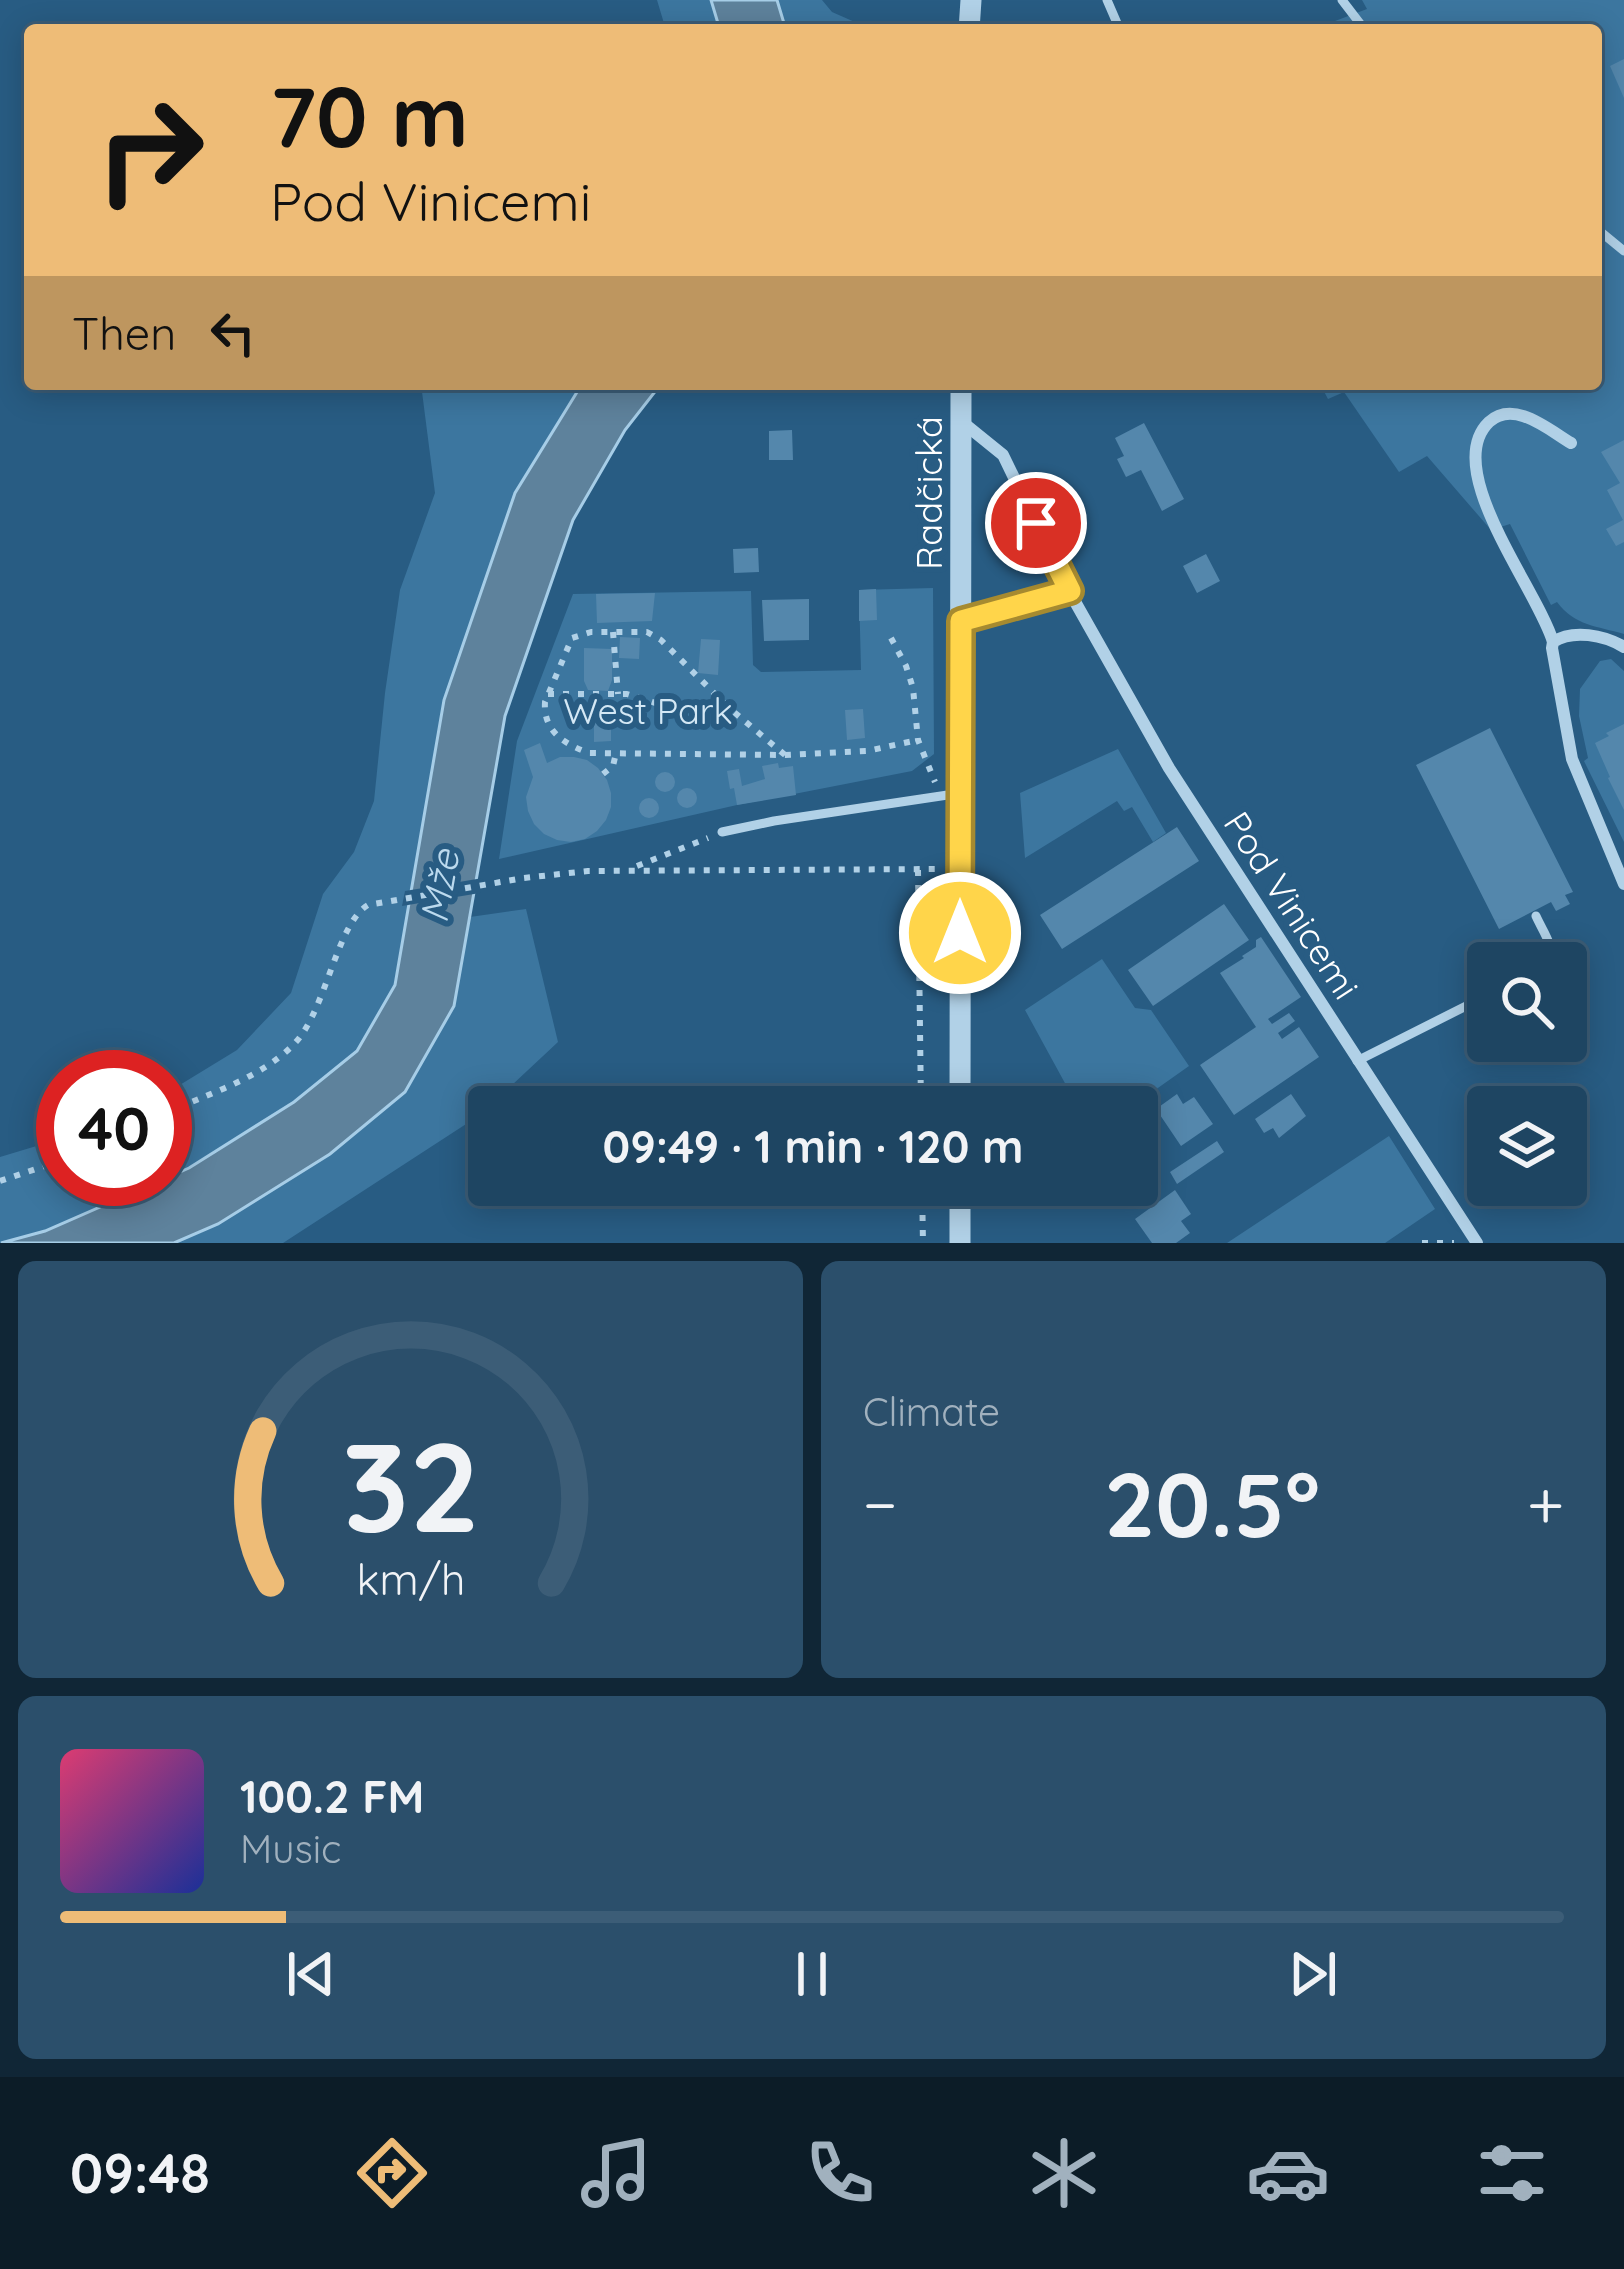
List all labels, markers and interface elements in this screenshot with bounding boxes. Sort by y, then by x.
text: 70 m [270,63,469,168]
icon: right [72,72,228,228]
text: Pod Vinicemi [270,167,591,235]
icon: left [200,300,266,366]
text: Then [72,305,176,361]
street label: Radčická [906,416,951,570]
pin [985,472,1087,574]
icon: arrive [1003,490,1069,556]
park label: West Park [563,688,733,733]
street label: Pod Vinicemi [1215,803,1369,1007]
water label: Mže [409,844,470,926]
position arrow [897,870,1023,996]
map controls [1467,942,1587,1206]
button: search [1467,942,1587,1062]
speed limit sign: 40 [36,1050,192,1206]
button: layers [1467,1086,1587,1206]
text: 09:49 · 1 min · 120 m [603,1118,1023,1174]
text: Climate [863,1387,1000,1436]
text: 32 [341,1407,480,1563]
text: 20.5° [1104,1447,1320,1560]
text: − [863,1462,897,1545]
text: + [1527,1462,1564,1545]
text: km/h [356,1551,465,1605]
text: 100.2 FM [240,1768,424,1824]
text: Music [240,1824,341,1873]
icon: previous [278,1941,344,2007]
icon: pause [779,1941,845,2007]
icon: next [1280,1941,1346,2007]
icon: directions [350,2131,434,2215]
icon: music [574,2131,658,2215]
icon: phone [798,2131,882,2215]
icon: climate [1022,2131,1106,2215]
icon: car [1246,2131,1330,2215]
icon: filters [1470,2131,1554,2215]
text: 09:48 [70,2139,210,2207]

